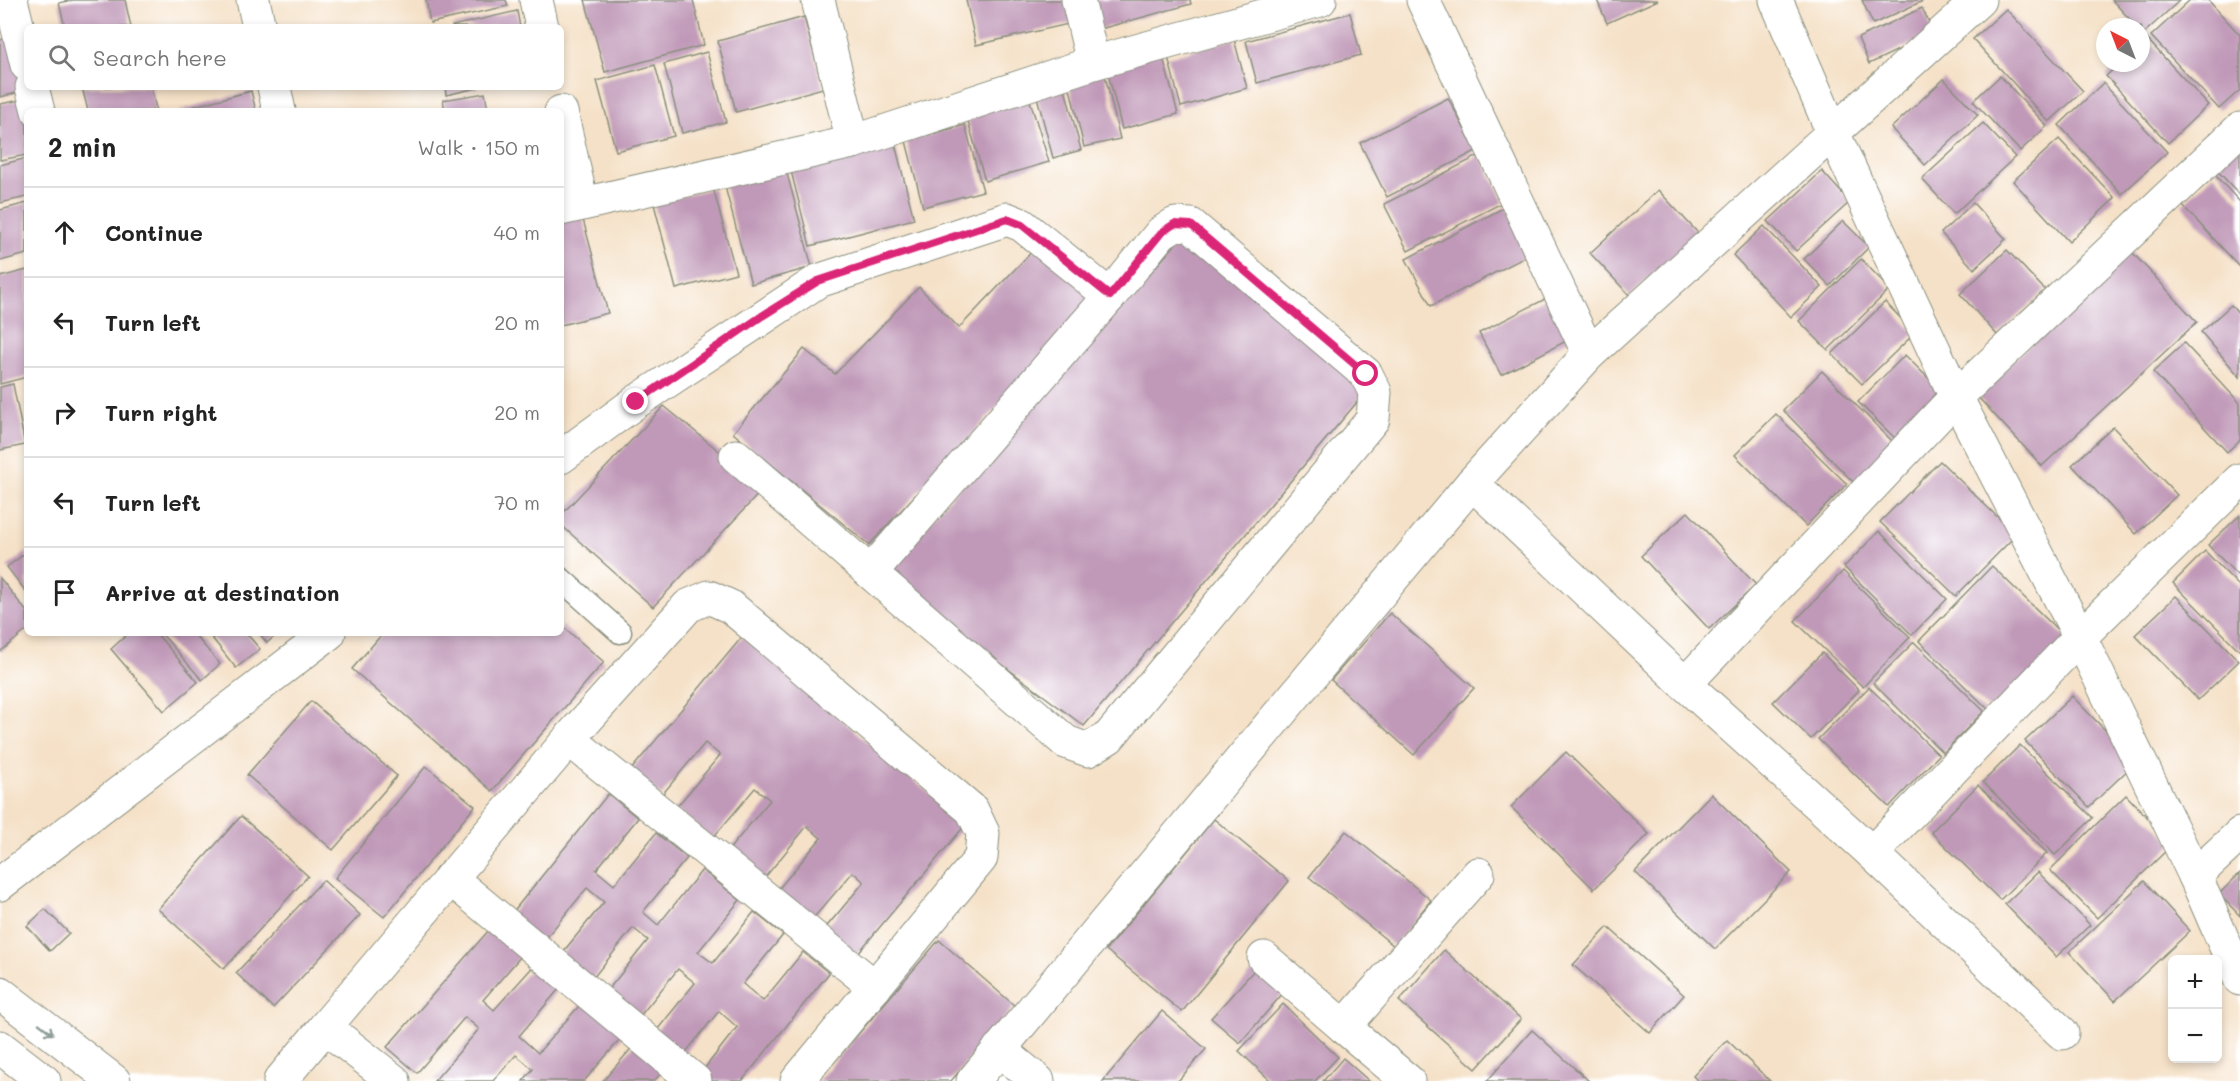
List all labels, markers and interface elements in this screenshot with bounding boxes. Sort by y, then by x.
north arrow [2096,18,2150,72]
search box [24,24,564,90]
icon: search [45,41,78,74]
text: Search here [93,43,227,72]
text: 2 min [48,130,116,164]
text: Walk · 150 m [418,134,540,160]
icon: ahead [48,216,81,249]
text: Continue [105,218,203,247]
text: 40 m [494,219,540,245]
icon: left [48,306,81,339]
text: Turn left [105,308,201,337]
text: 20 m [494,309,540,335]
route start [1352,360,1378,386]
route end [622,388,648,414]
icon: right [48,396,81,429]
text: Turn right [105,398,217,427]
text: 20 m [494,399,540,425]
icon: left [48,486,81,519]
text: Turn left [105,488,201,517]
text: 70 m [494,489,540,515]
icon: arrive [48,576,81,609]
text: Arrive at destination [105,578,340,607]
map controls [2168,955,2222,1063]
button: + [2168,955,2222,1009]
button: − [2168,1009,2222,1063]
one-way arrow [38,1022,54,1035]

